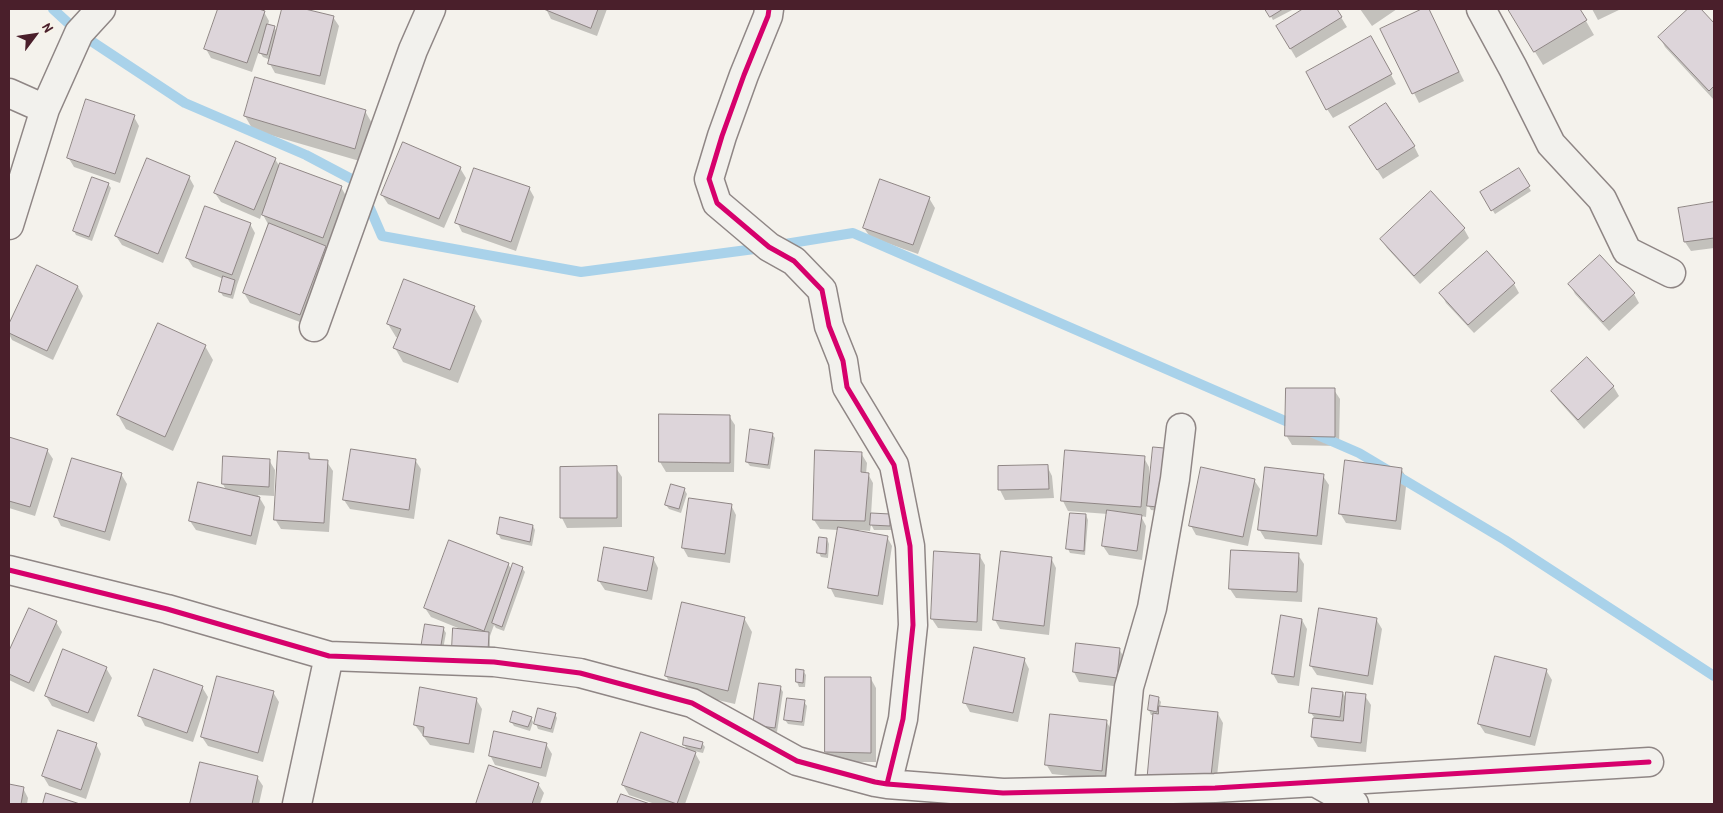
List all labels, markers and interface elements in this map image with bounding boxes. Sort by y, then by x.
north arrow [10,10,60,60]
text: N [38,19,58,35]

